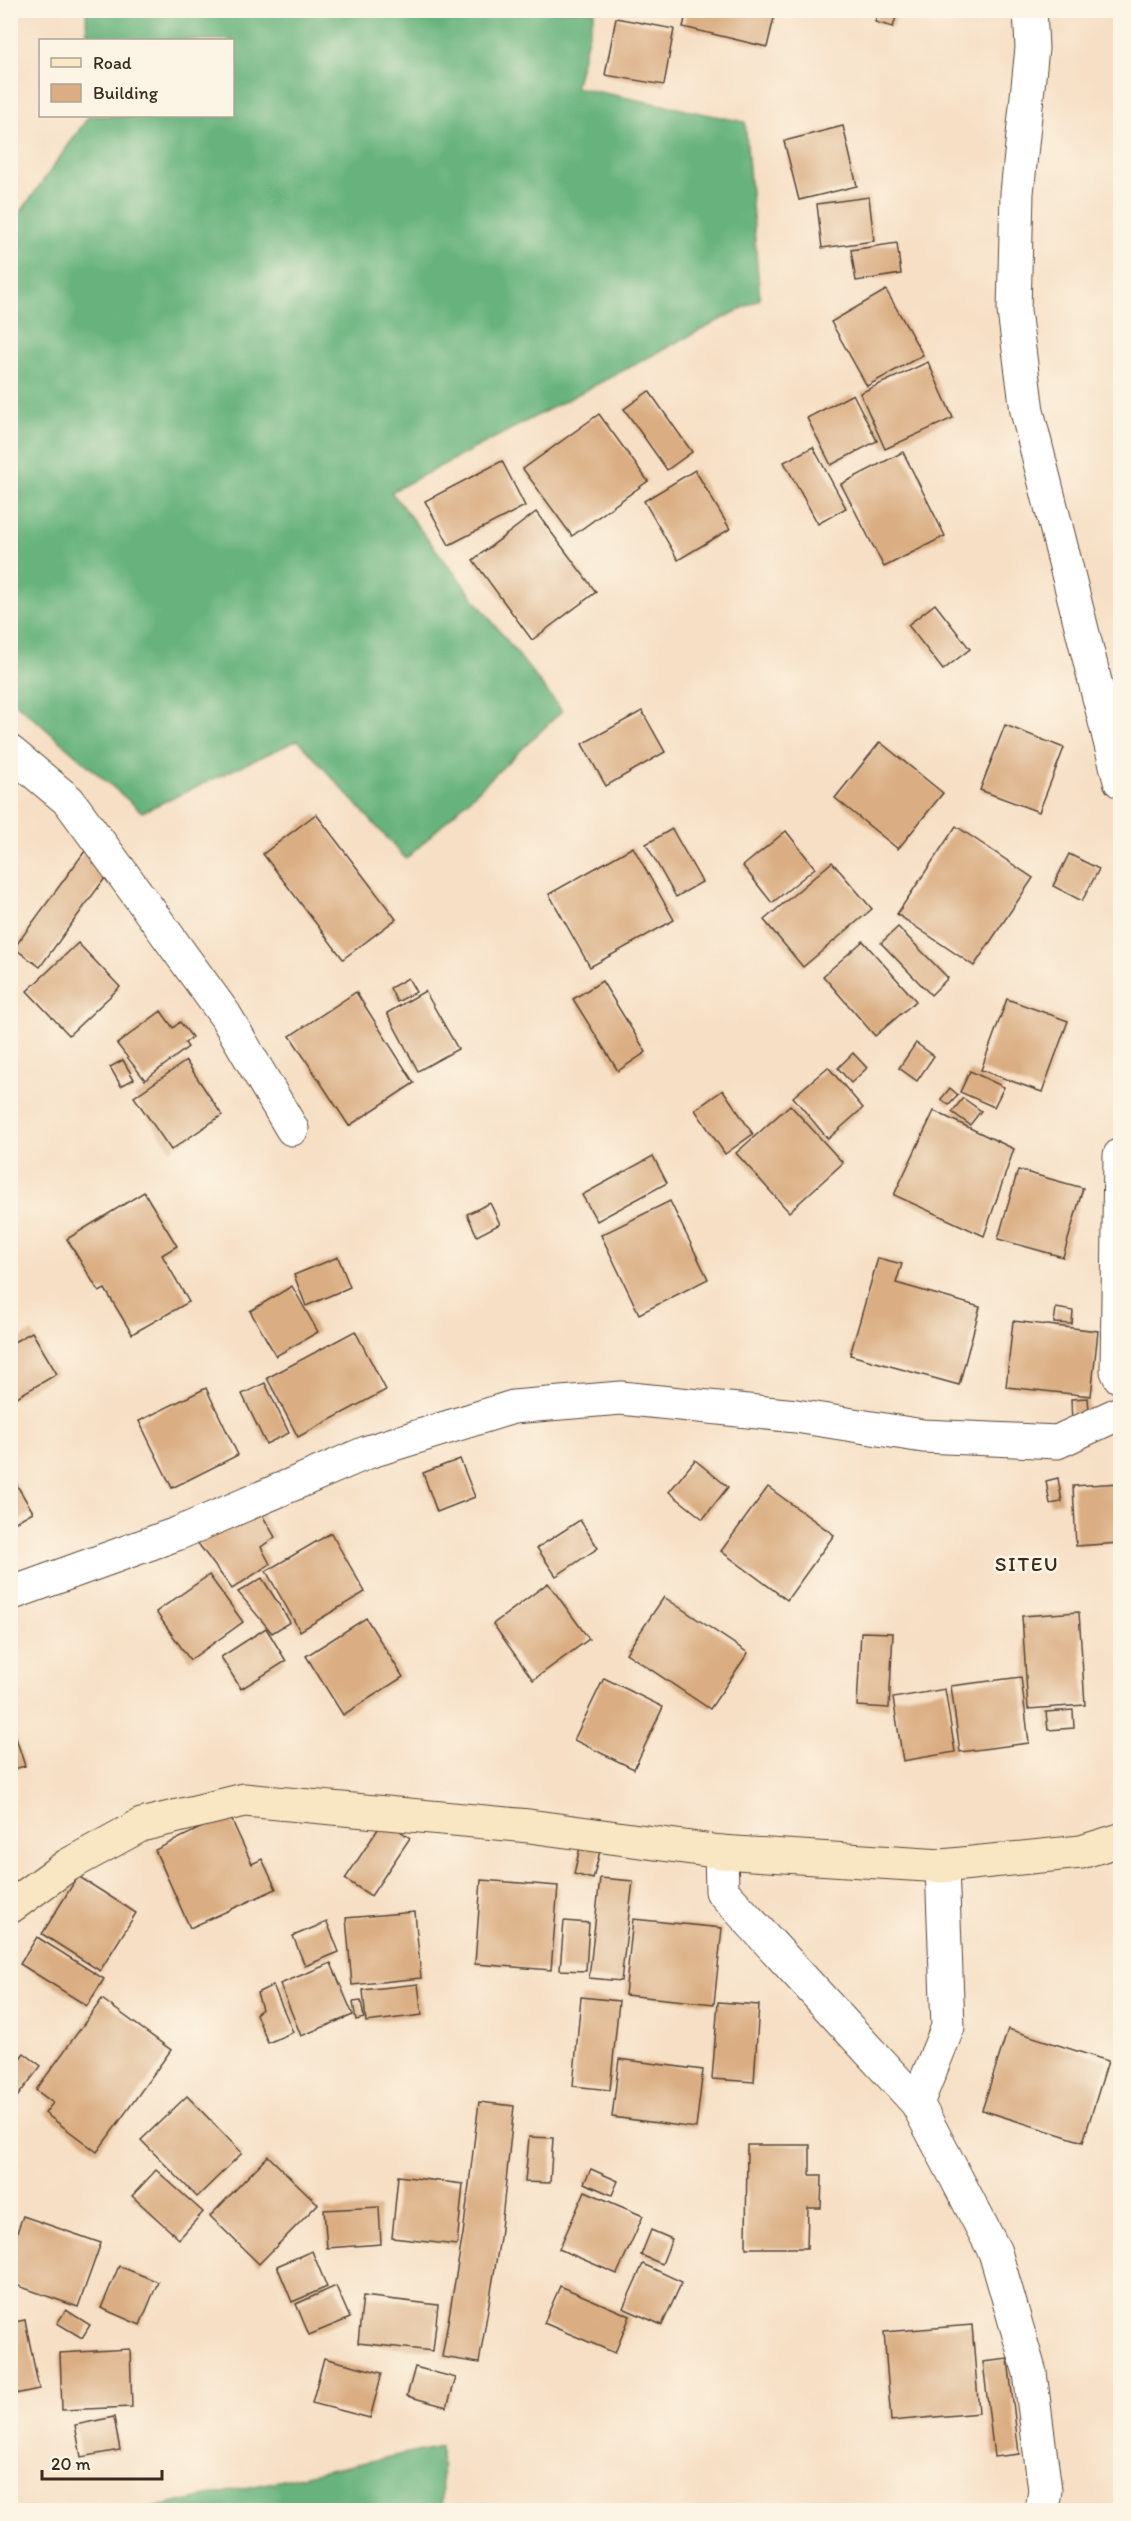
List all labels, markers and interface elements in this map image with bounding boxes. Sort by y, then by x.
legend [39,39,234,117]
text: Road [93,52,132,74]
text: Building [93,82,159,104]
district label: SITEU [995,1551,1059,1576]
scale bar [42,2443,162,2481]
text: 20 m [51,2453,91,2475]

